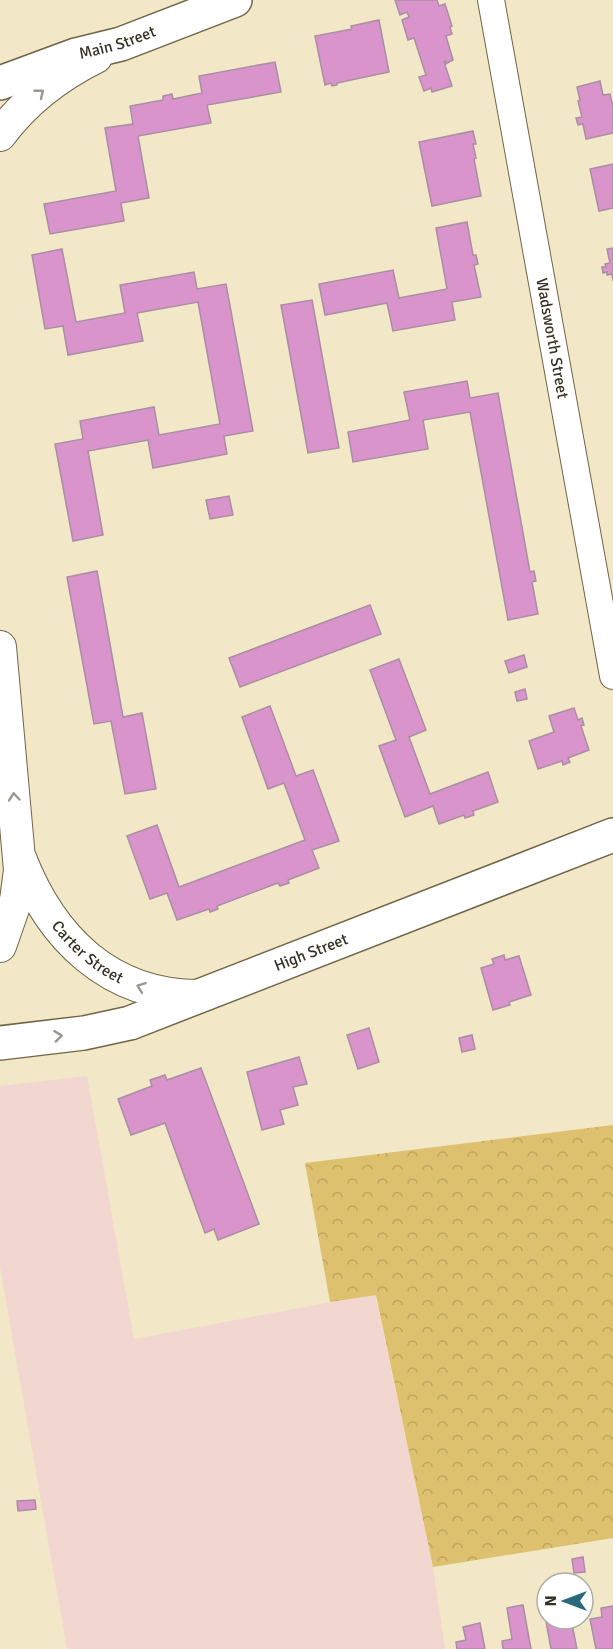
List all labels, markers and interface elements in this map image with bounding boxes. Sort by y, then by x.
street label: Main Street [77,21,159,64]
one-way arrow [33,89,44,100]
street label: Wadsworth Street [531,277,573,401]
one-way arrow [8,792,21,802]
street label: Carter Street [47,917,127,988]
street label: High Street [271,929,351,976]
one-way arrow [137,981,147,994]
one-way arrow [53,1030,63,1043]
north arrow [535,1571,595,1631]
text: N [541,1595,561,1607]

